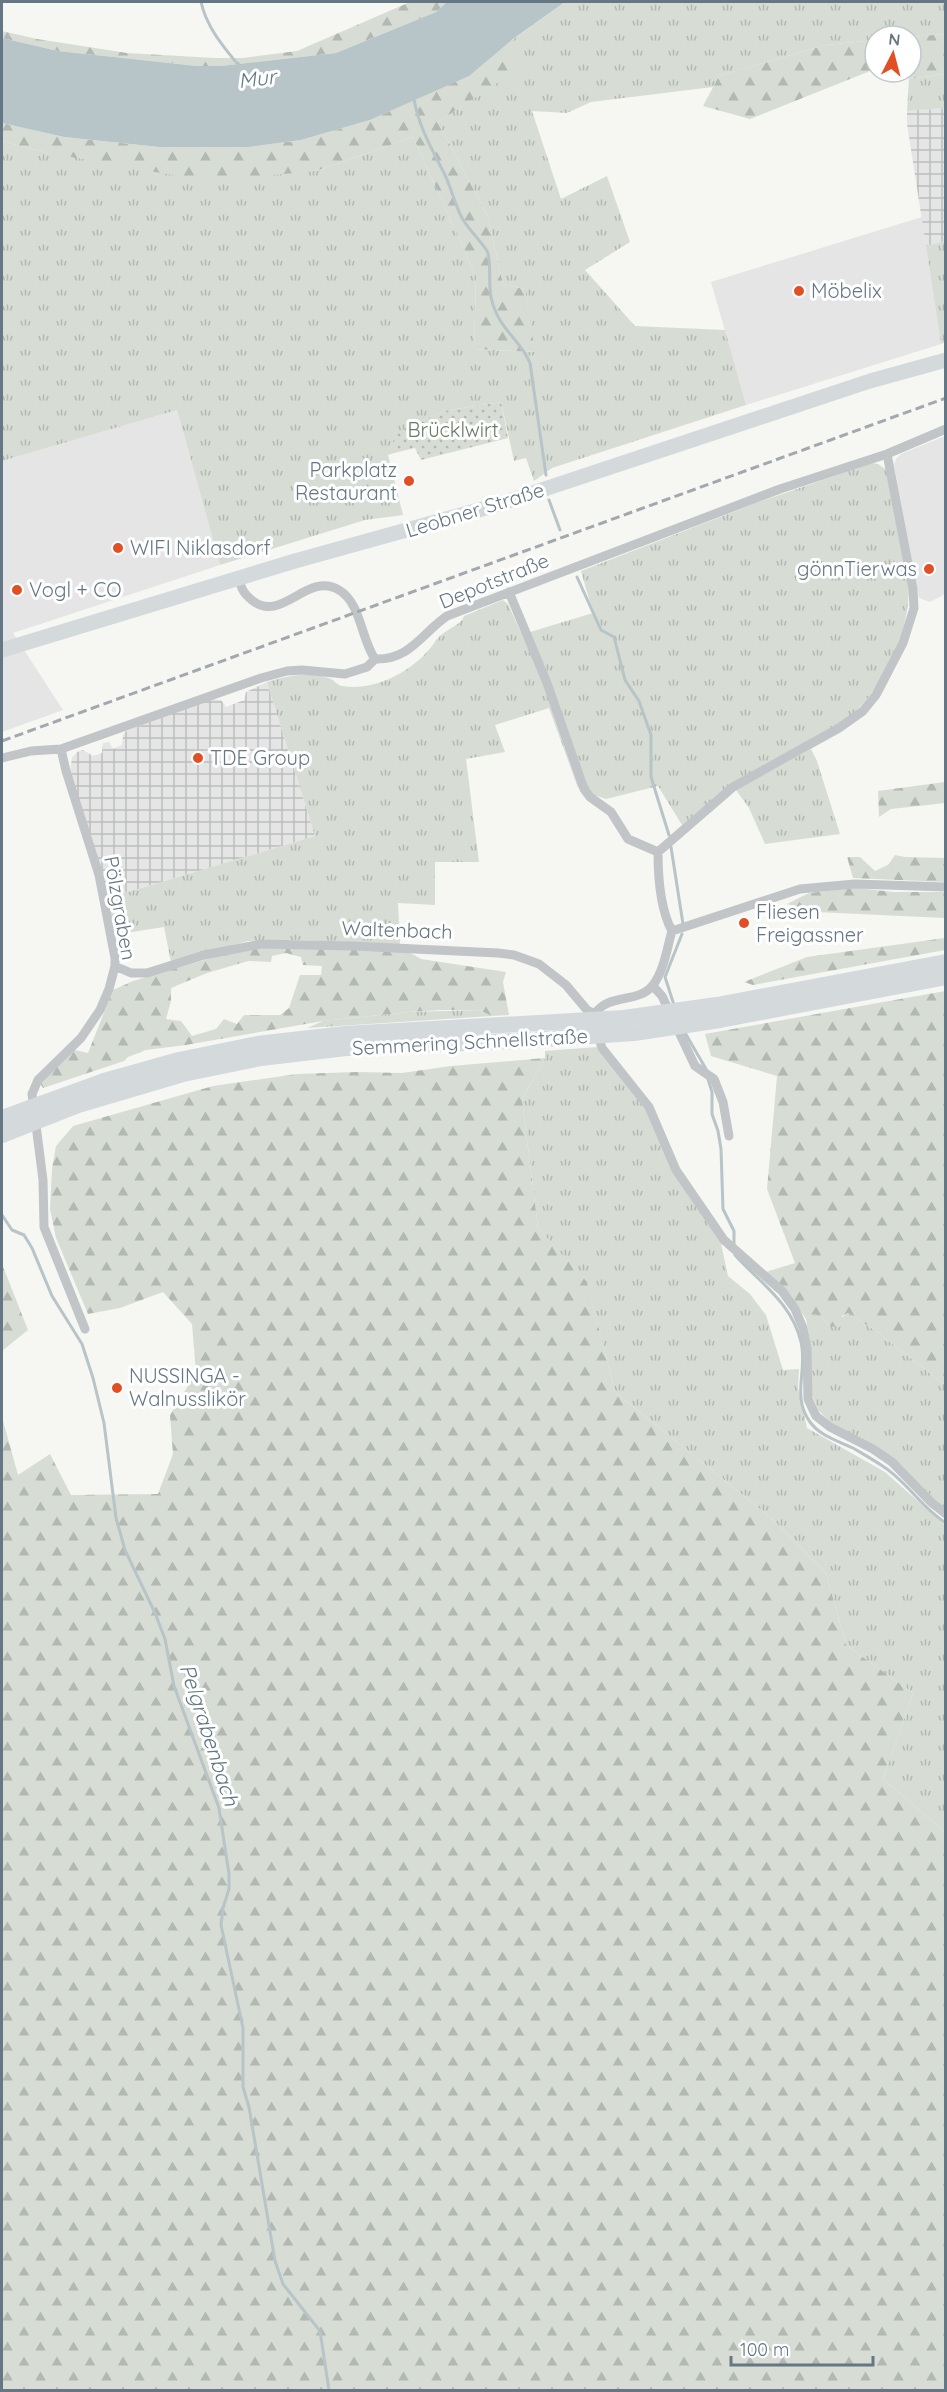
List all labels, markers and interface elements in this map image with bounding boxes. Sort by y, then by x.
north arrow [863,24,923,84]
text: N [888,29,901,50]
water label: Mur [237,62,280,93]
place label: Möbelix [811,278,882,303]
marker: Möbelix [792,284,806,298]
park label: Brücklwirt [407,417,499,442]
place label: Parkplatz Restaurant [295,457,397,505]
marker: Parkplatz Restaurant [402,474,416,488]
street label: Leobner Straße [403,477,547,542]
place label: WIFI Niklasdorf [130,535,271,560]
marker: WIFI Niklasdorf [111,541,125,555]
street label: Depotstraße [435,547,552,614]
place label: gönnTierwas [797,556,917,581]
marker: gönnTierwas [922,562,936,576]
place label: Vogl + CO [29,577,122,602]
marker: Vogl + CO [10,583,24,597]
place label: TDE Group [210,745,310,770]
marker: TDE Group [191,751,205,765]
street label: Pölzgraben [99,854,142,962]
place label: Fliesen Freigassner [756,899,864,947]
street label: Waltenbach [341,915,453,944]
marker: Fliesen Freigassner [737,916,751,930]
street label: Semmering Schnellstraße [351,1023,588,1060]
place label: NUSSINGA - Walnusslikör [129,1363,246,1411]
marker: NUSSINGA - Walnusslikör [110,1381,124,1395]
water label: Pelgrabenbach [175,1661,245,1810]
scale bar [731,2329,874,2367]
text: 100 m [740,2338,789,2361]

